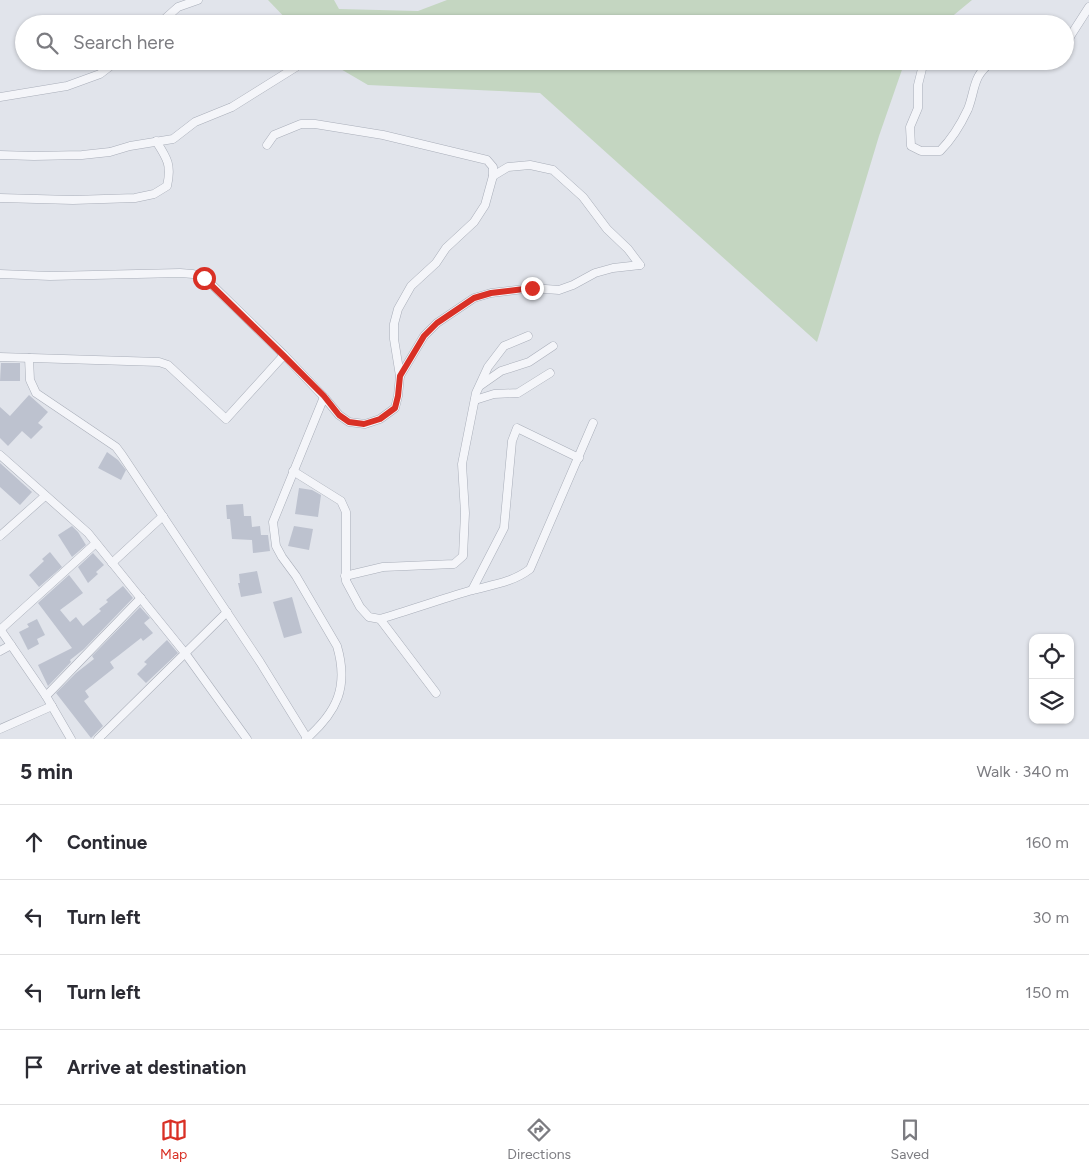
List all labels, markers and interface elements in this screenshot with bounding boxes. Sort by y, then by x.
search box [15,15,1074,70]
icon: search [33,29,61,57]
text: Search here [73,31,175,54]
route start [193,267,216,290]
route end [521,277,544,300]
map controls [1029,634,1074,724]
button: locate [1029,634,1074,679]
button: layers [1029,679,1074,724]
text: 5 min [20,759,73,784]
text: Walk · 340 m [976,762,1069,781]
icon: ahead [20,828,48,856]
text: Continue [67,831,147,854]
text: 160 m [1026,833,1069,852]
icon: left [20,903,48,931]
text: Turn left [67,906,141,929]
text: 30 m [1032,908,1069,927]
icon: left [20,978,48,1006]
text: Turn left [67,981,141,1004]
text: 150 m [1025,983,1069,1002]
icon: arrive [20,1053,48,1081]
text: Arrive at destination [67,1056,246,1079]
tab: Map [160,1116,188,1163]
tab: Directions [507,1116,571,1163]
tab: Saved [891,1116,929,1163]

